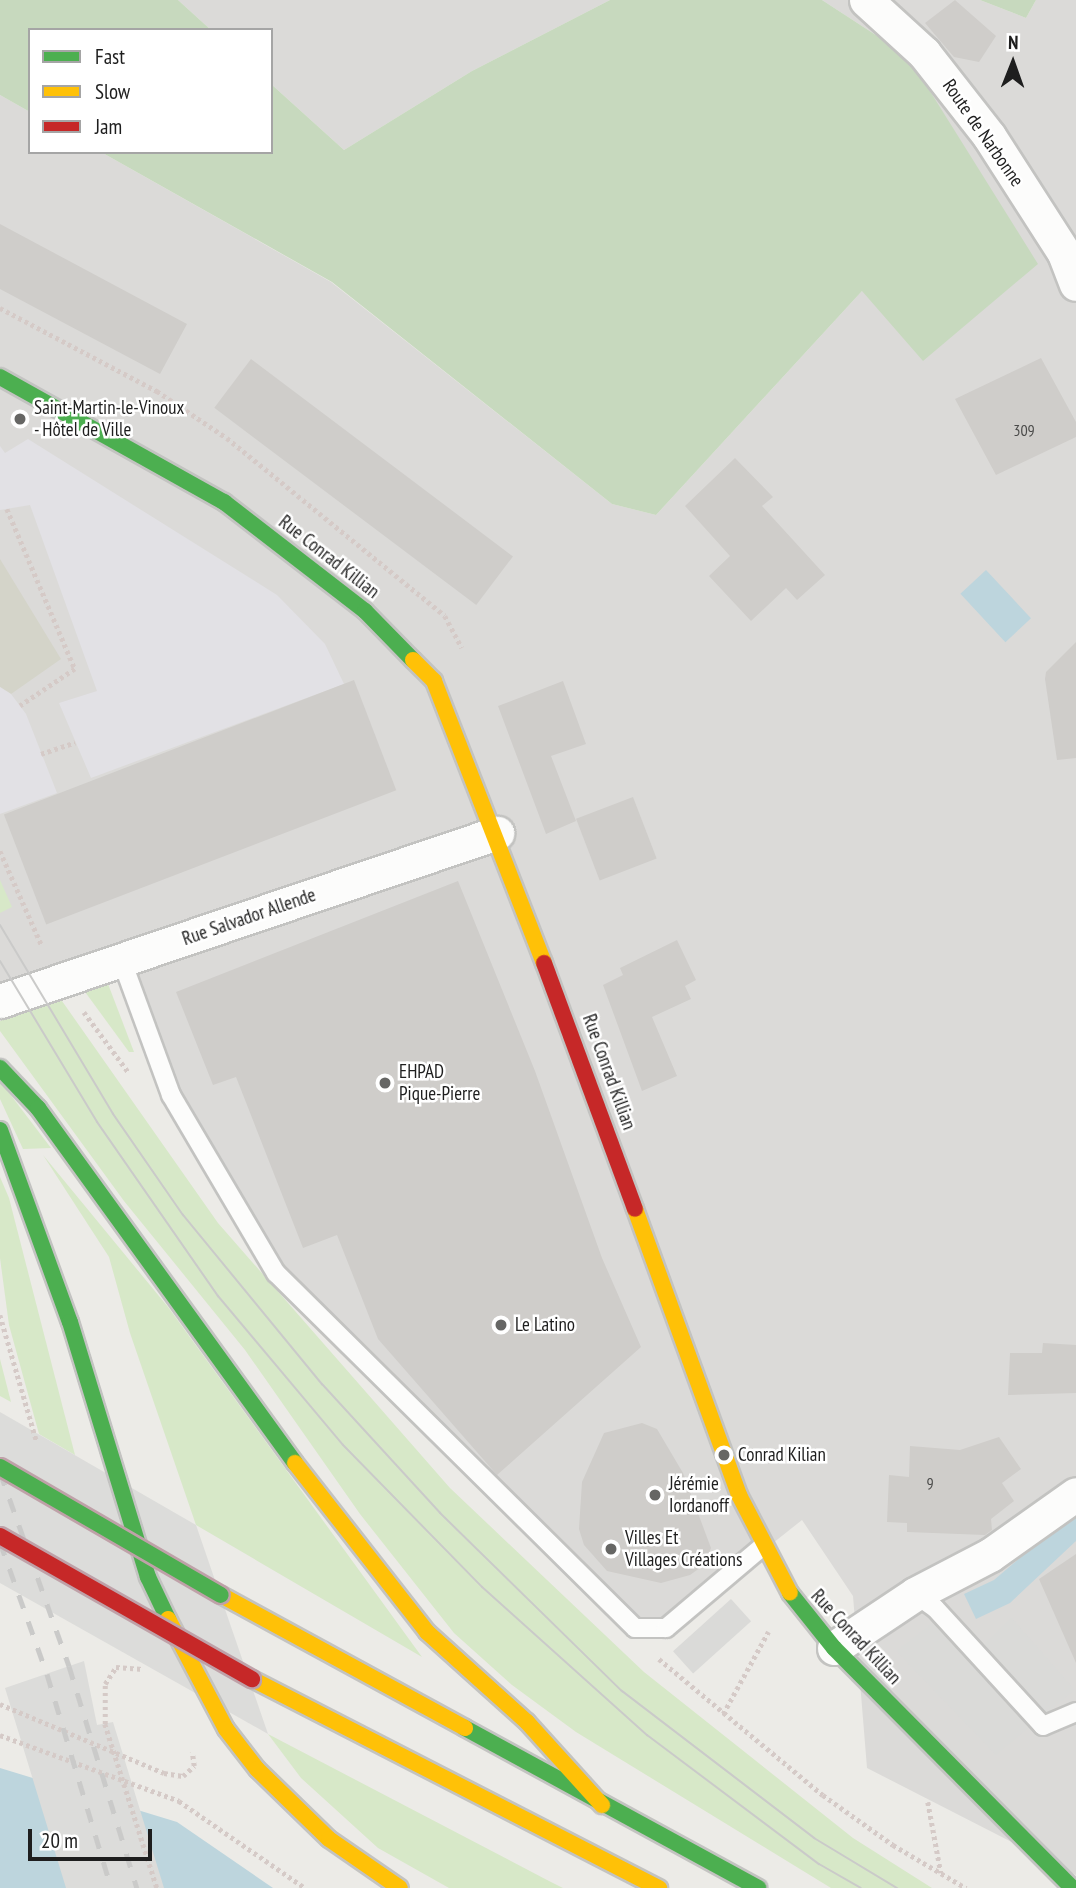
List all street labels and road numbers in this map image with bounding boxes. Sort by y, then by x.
street label: Route de Narbonne [938,75,1028,191]
street label: Rue Conrad Killian [274,511,384,603]
street label: Rue Salvador Allende [179,883,319,951]
street label: Rue Conrad Killian [578,1011,640,1133]
street label: Rue Conrad Killian [806,1585,906,1689]

